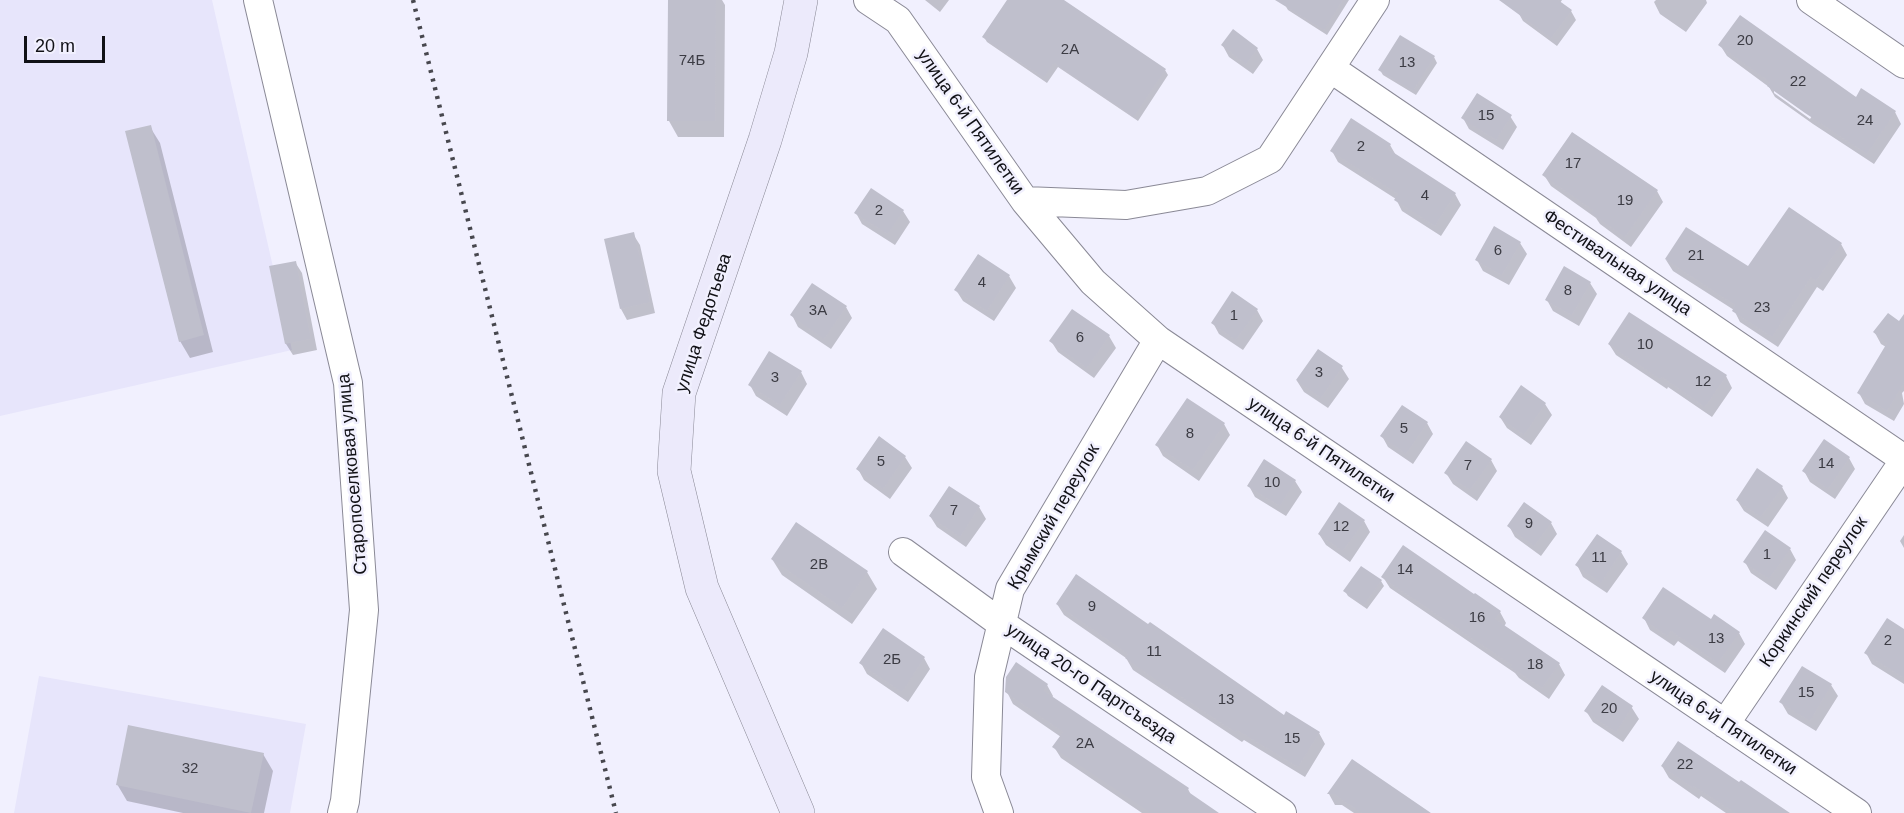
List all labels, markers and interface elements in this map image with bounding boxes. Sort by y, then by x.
scale bar [27,24,108,62]
house number: 20 [1737,32,1753,50]
text: 20 m [35,36,75,56]
house number: 2A [1061,41,1079,59]
street label: улица 6-й Пятилетки [912,45,1028,199]
house number: 74Б [679,52,705,70]
house number: 13 [1399,54,1415,72]
house number: 22 [1790,73,1806,91]
house number: 15 [1478,107,1494,125]
house number: 24 [1857,112,1873,130]
house number: 2 [1357,138,1365,156]
house number: 17 [1565,155,1581,173]
house number: 4 [1421,187,1429,205]
house number: 19 [1617,192,1633,210]
house number: 2 [875,202,883,220]
street label: Фестивальная улица [1539,205,1695,321]
house number: 6 [1494,242,1502,260]
house number: 21 [1688,247,1704,265]
street label: улица Федотьева [671,251,737,395]
house number: 4 [978,274,986,292]
house number: 8 [1564,282,1572,300]
house number: 23 [1754,299,1770,317]
house number: 3А [809,302,827,320]
house number: 1 [1230,307,1238,325]
house number: 6 [1076,329,1084,347]
house number: 10 [1637,336,1653,354]
house number: 3 [1315,364,1323,382]
house number: 3 [771,369,779,387]
street label: Старопоселковая улица [333,373,373,575]
house number: 12 [1695,373,1711,391]
street label: улица 6-й Пятилетки [1243,393,1399,507]
house number: 5 [1400,420,1408,438]
house number: 8 [1186,425,1194,443]
street label: Крымский переулок [1004,440,1104,594]
house number: 5 [877,453,885,471]
house number: 14 [1818,455,1834,473]
house number: 7 [1464,457,1472,475]
house number: 10 [1264,474,1280,492]
house number: 7 [950,502,958,520]
street label: Коркинский переулок [1756,513,1872,671]
house number: 9 [1525,515,1533,533]
house number: 12 [1333,518,1349,536]
house number: 1 [1763,546,1771,564]
house number: 11 [1591,549,1607,567]
house number: 2В [810,556,828,574]
house number: 14 [1397,561,1413,579]
house number: 9 [1088,598,1096,616]
house number: 16 [1469,609,1485,627]
street label: улица 20-го Партсъезда [1002,619,1180,749]
house number: 13 [1708,630,1724,648]
house number: 2 [1884,632,1892,650]
house number: 11 [1146,643,1162,661]
house number: 2Б [883,651,901,669]
house number: 18 [1527,656,1543,674]
street label: улица 6-й Пятилетки [1645,666,1801,780]
house number: 15 [1798,684,1814,702]
house number: 13 [1218,691,1234,709]
house number: 20 [1601,700,1617,718]
house number: 15 [1284,730,1300,748]
house number: 2А [1076,735,1094,753]
house number: 22 [1677,756,1693,774]
house number: 32 [182,760,198,778]

